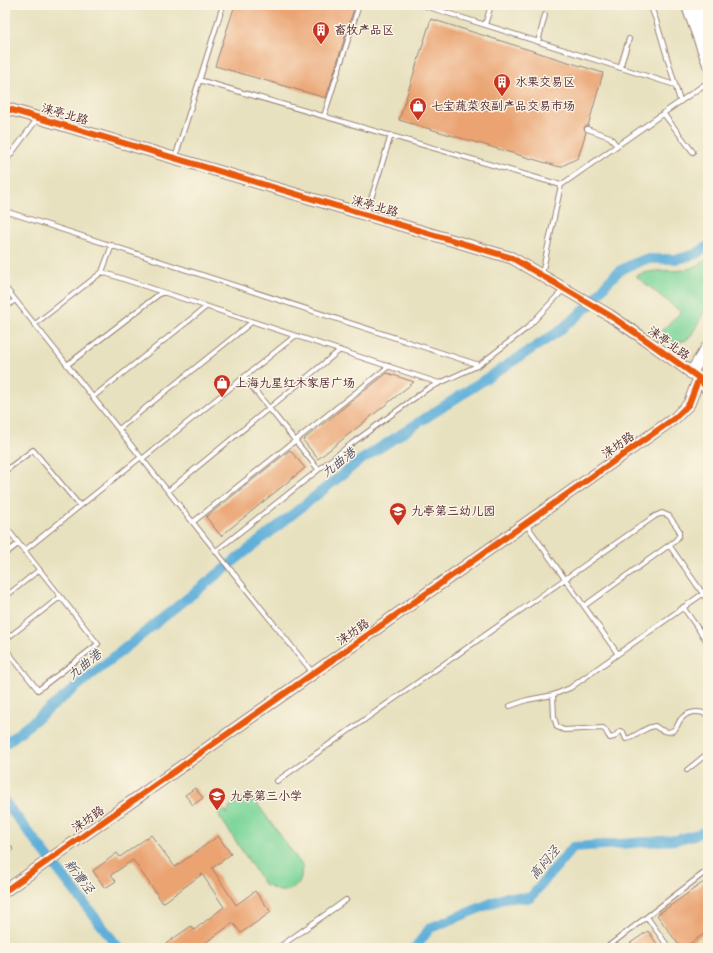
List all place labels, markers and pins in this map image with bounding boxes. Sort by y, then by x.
building icon: 畜牧产品区 [311,20,331,45]
place label: 畜牧产品区 [334,20,394,38]
building icon: 水果交易区 [492,72,512,97]
place label: 水果交易区 [515,72,575,90]
shop icon: 七宝蔬菜农副产品交易市场 [408,96,428,121]
place label: 七宝蔬菜农副产品交易市场 [431,96,575,114]
shop icon: 上海九星红木家居广场 [212,373,232,398]
place label: 上海九星红木家居广场 [235,373,355,391]
school or university icon: 九亭第三幼儿园 [388,501,408,526]
place label: 九亭第三幼儿园 [411,501,495,519]
school or university icon: 九亭第三小学 [207,786,227,811]
place label: 九亭第三小学 [230,786,302,804]

